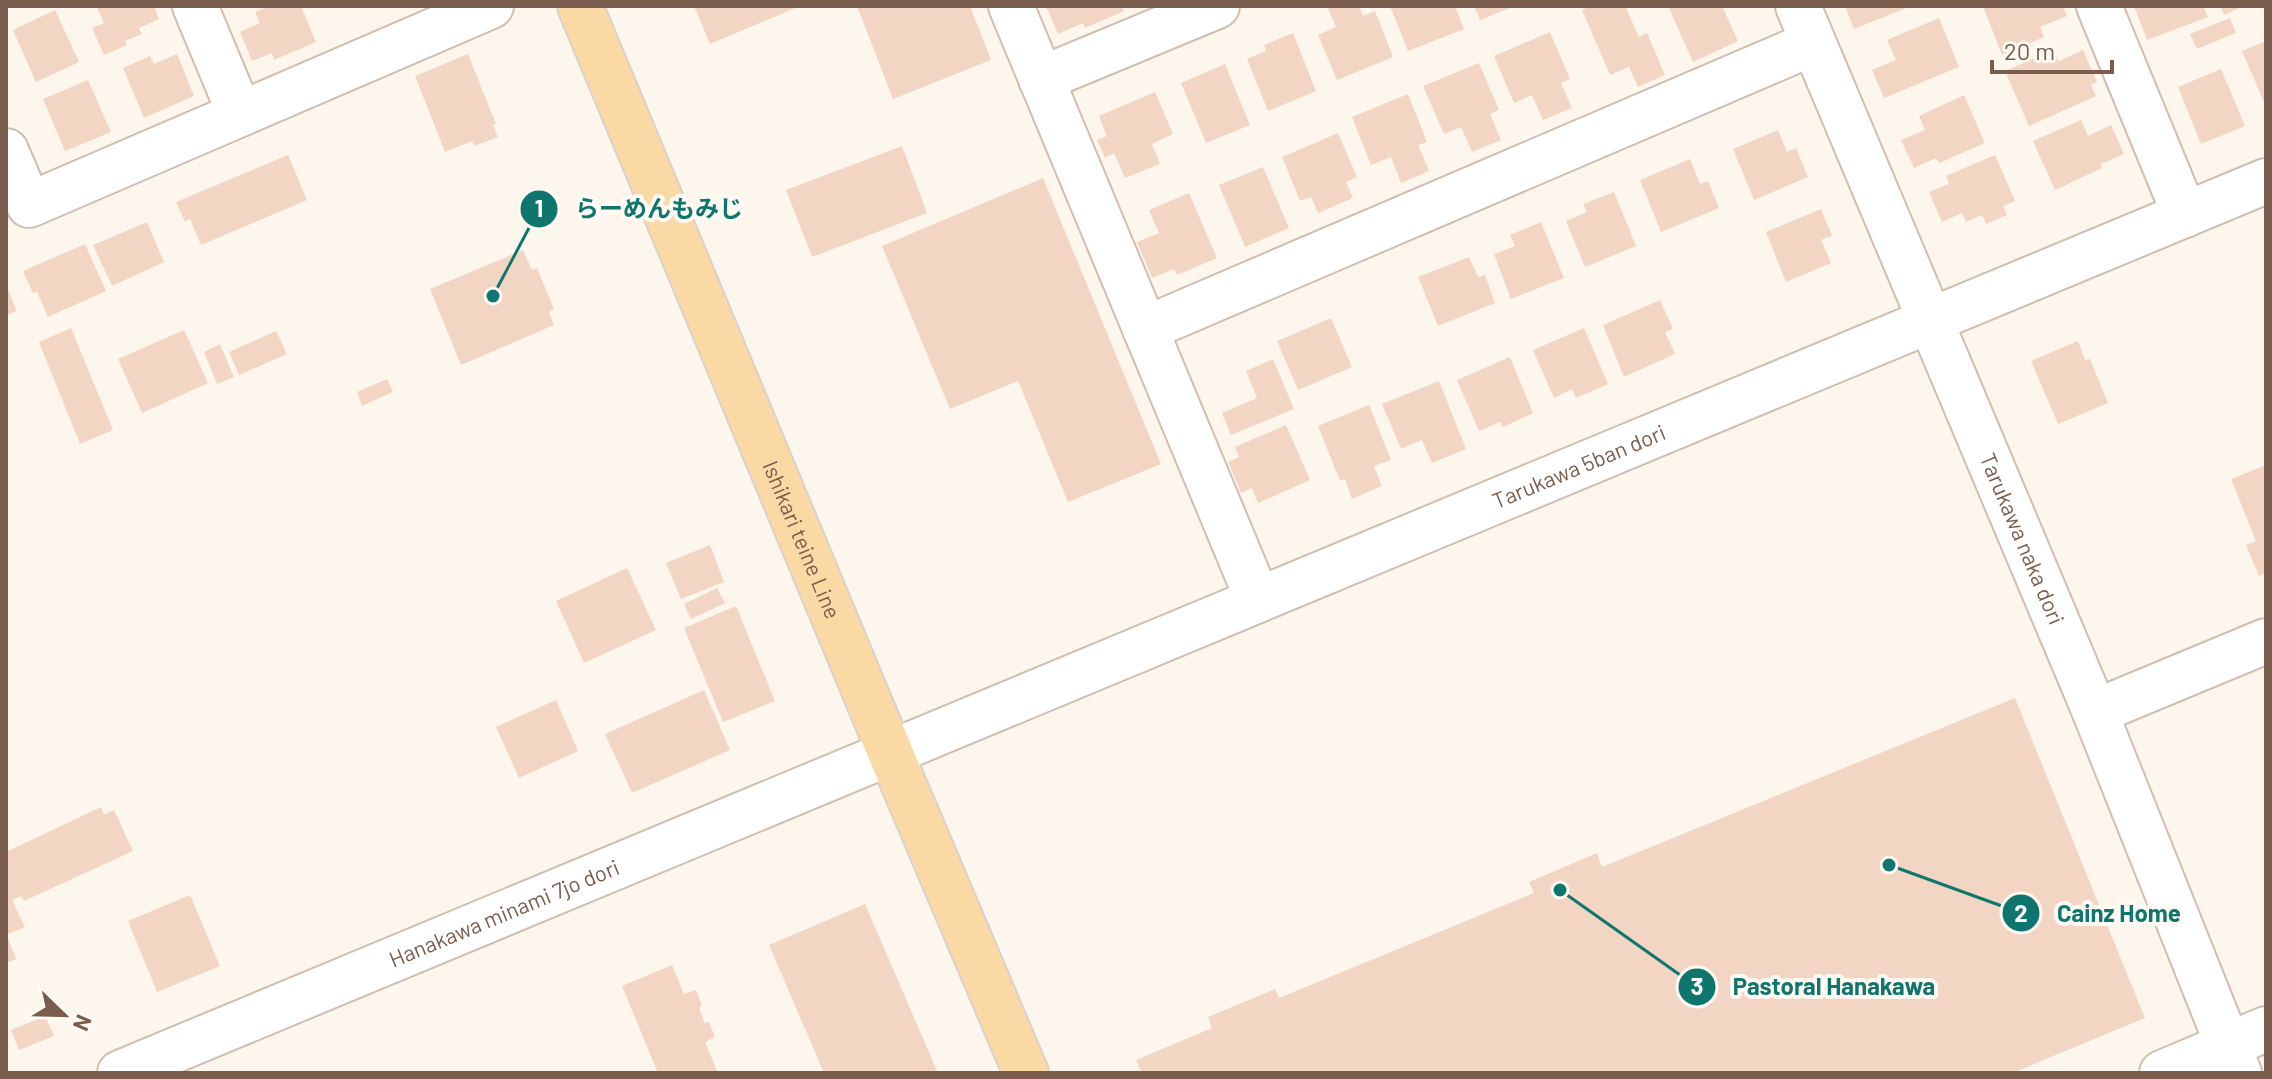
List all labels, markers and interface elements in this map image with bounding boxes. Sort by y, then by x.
scale bar [1992,24,2112,74]
text: 20 m [2004,36,2055,65]
callout: らーめんもみじ [519,185,759,233]
text: 1 [535,193,543,222]
text: らーめんもみじ [575,193,743,222]
street label: Tarukawa 5ban dori [1488,418,1669,513]
street label: Tarukawa naka dori [1975,449,2071,628]
street label: Ishikari teine Line [758,457,847,622]
street label: Hanakawa minami 7jo dori [385,853,623,972]
callout: Cainz Home [2001,889,2197,937]
text: 2 [2014,898,2028,927]
text: Cainz Home [2057,898,2181,927]
callout: Pastoral Hanakawa [1677,963,1952,1011]
text: 3 [1691,971,1703,1000]
text: Pastoral Hanakawa [1733,971,1935,1000]
north arrow [24,975,104,1055]
text: N [69,1011,98,1035]

